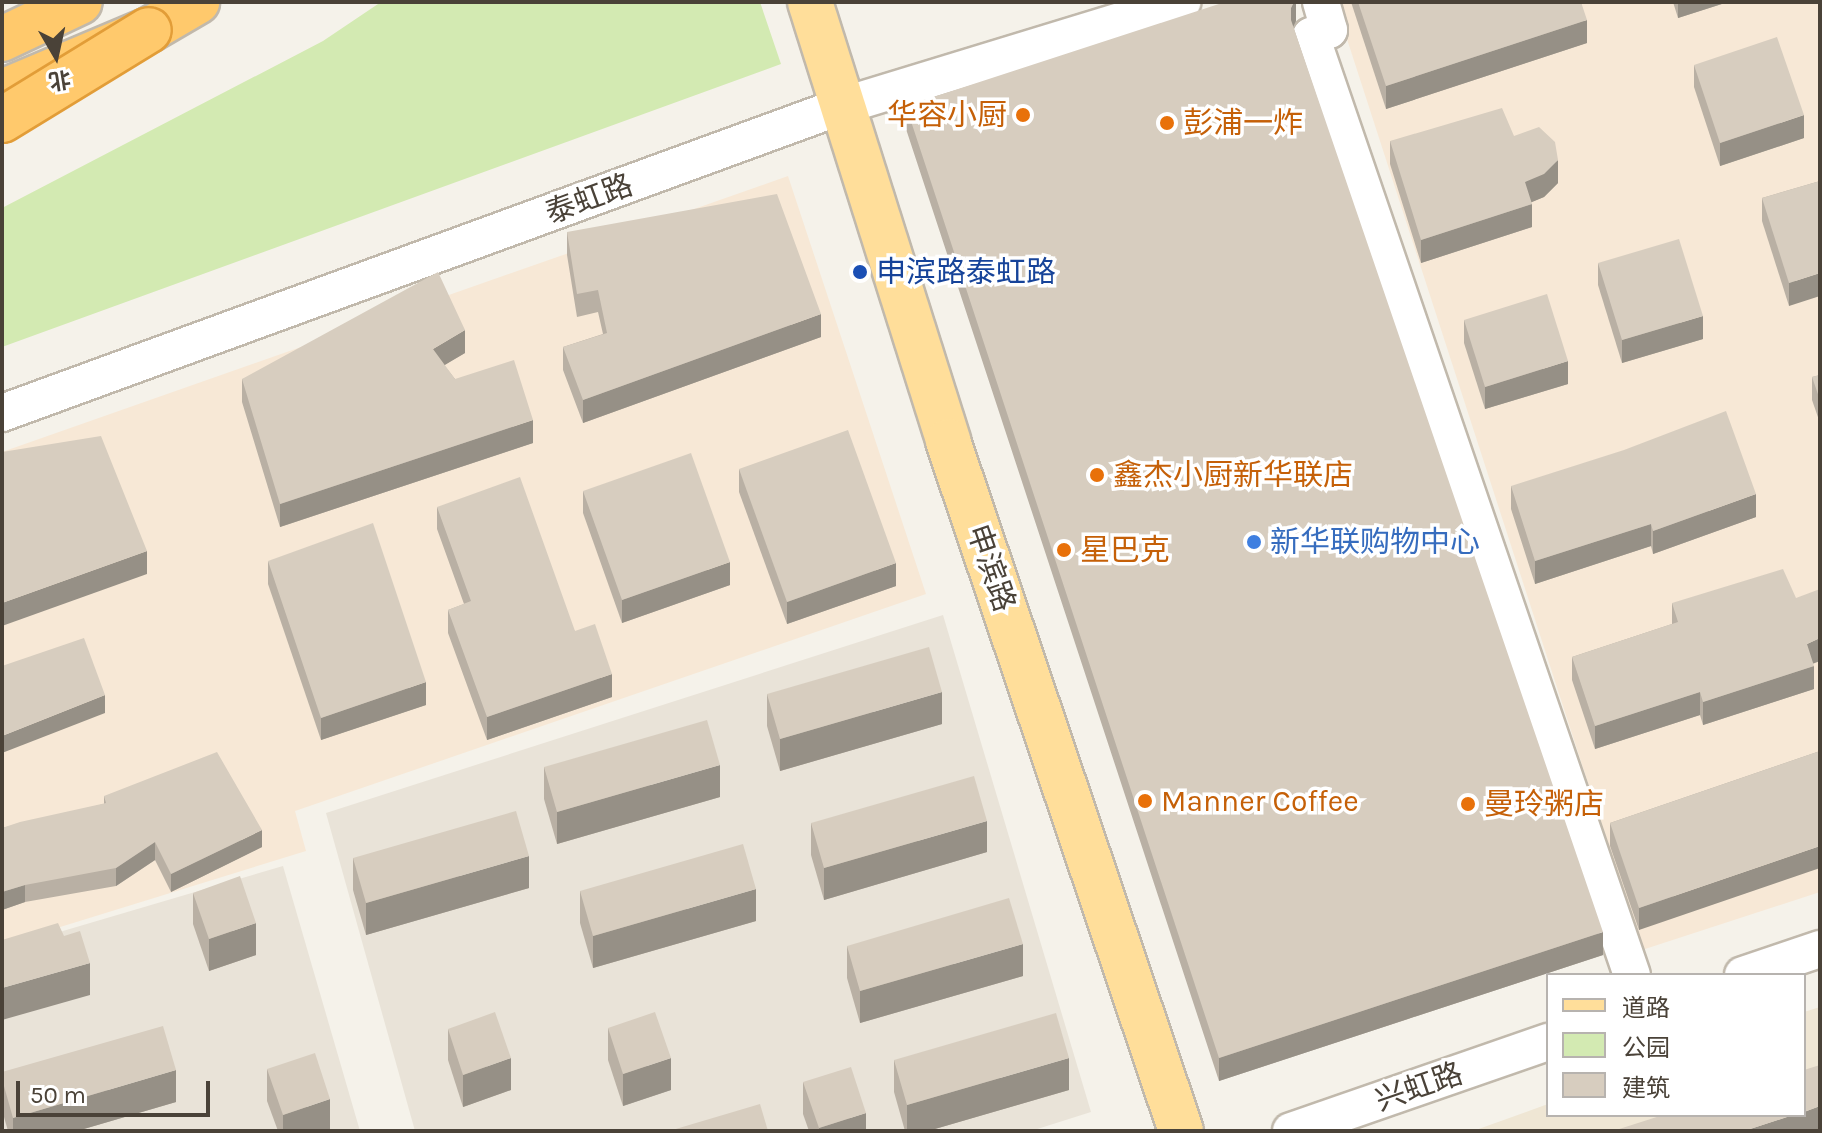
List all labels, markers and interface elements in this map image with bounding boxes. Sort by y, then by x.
north arrow [16,16,96,96]
text: 北 [47,65,73,94]
place label: 华容小厨 [887,97,1007,133]
place label: 彭浦一炸 [1183,105,1303,141]
marker: 华容小厨 [1014,106,1032,124]
marker: 彭浦一炸 [1158,114,1176,132]
street label: 泰虹路 [541,167,637,231]
place label: 申滨路泰虹路 [876,254,1056,290]
marker: 申滨路泰虹路 [851,263,869,281]
place label: 鑫杰小厨新华联店 [1113,457,1353,493]
marker: 鑫杰小厨新华联店 [1088,466,1106,484]
street label: 申滨路 [959,520,1023,616]
place label: 新华联购物中心 [1270,524,1480,560]
place label: 星巴克 [1080,532,1170,568]
marker: 新华联购物中心 [1245,533,1263,551]
marker: 星巴克 [1055,541,1073,559]
place label: Manner Coffee [1161,783,1359,819]
place label: 曼玲粥店 [1484,786,1604,822]
marker: Manner Coffee [1136,792,1154,810]
marker: 曼玲粥店 [1459,795,1477,813]
legend [1546,973,1806,1117]
text: 道路 [1622,994,1670,1022]
text: 公园 [1622,1034,1670,1062]
street label: 兴虹路 [1371,1055,1467,1119]
scale bar [20,1065,214,1115]
text: 建筑 [1622,1074,1670,1102]
text: 50 m [30,1081,86,1109]

